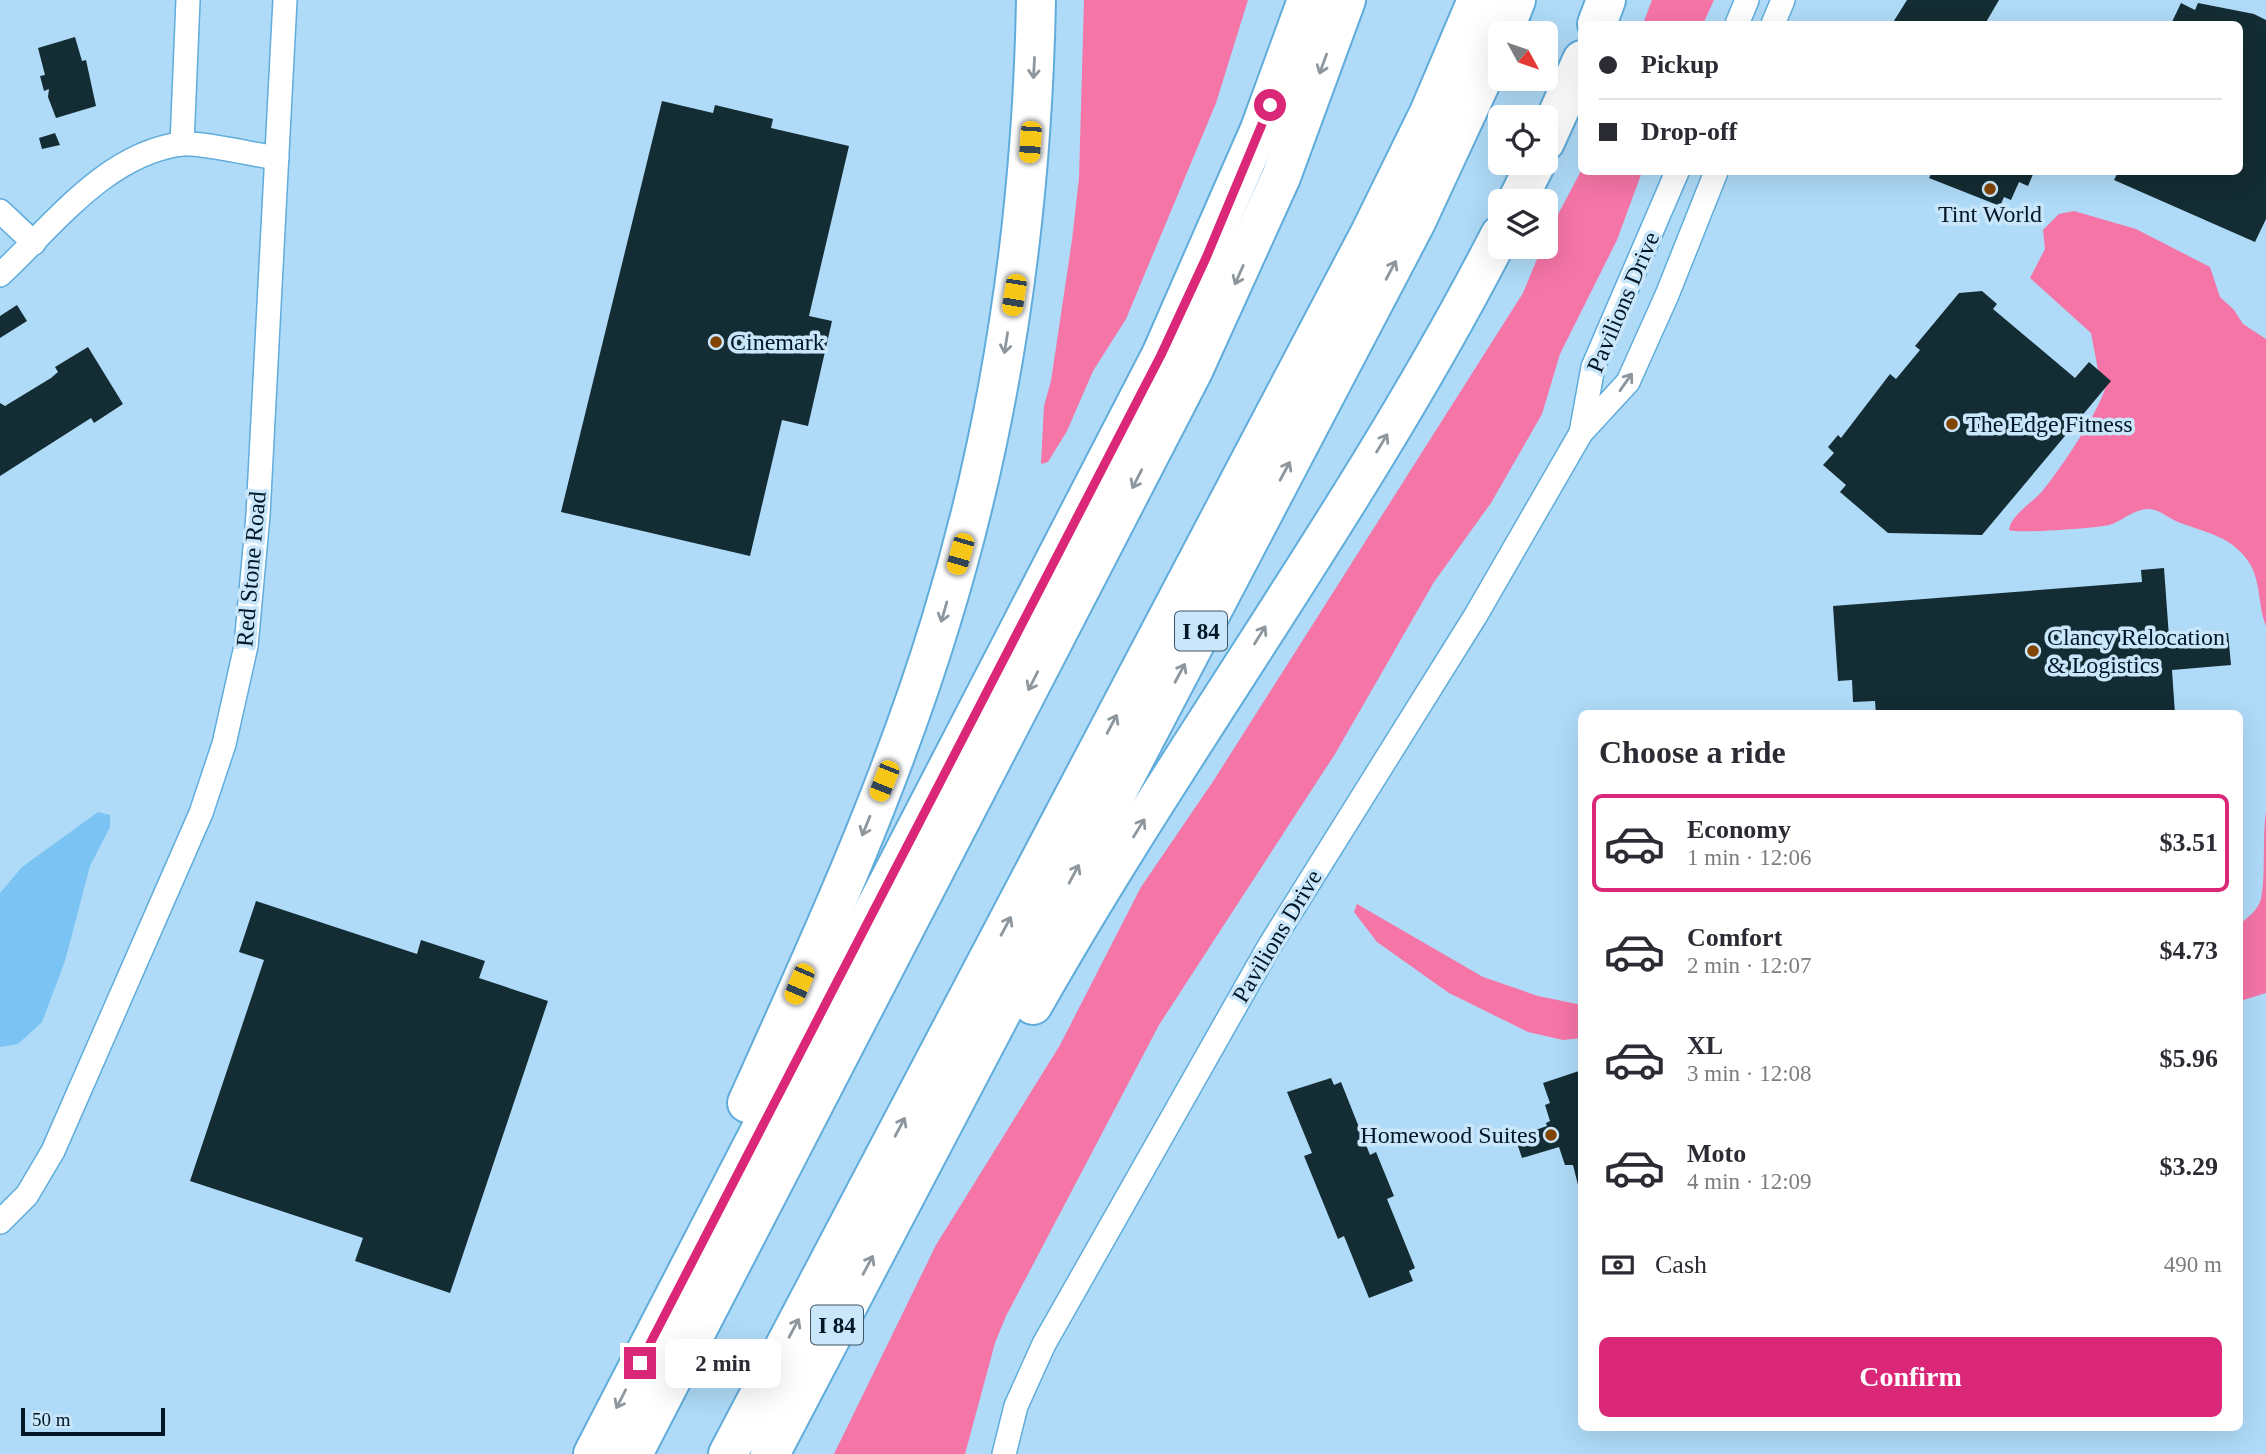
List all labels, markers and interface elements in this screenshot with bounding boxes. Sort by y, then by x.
north arrow [1488,21,1558,91]
map controls [1488,21,1558,259]
text: Pickup [1641,50,1719,79]
one-way arrow [1316,53,1329,75]
one-way arrow [1028,56,1041,79]
route start [1254,89,1286,121]
button: locate [1488,105,1558,175]
text: Drop-off [1641,117,1737,146]
car [1019,120,1042,164]
marker: Tint World [1982,181,1998,197]
button: layers [1488,189,1558,259]
place label: Tint World [1938,201,2042,227]
street label: Pavilions Drive [1582,228,1664,376]
one-way arrow [1385,260,1398,281]
one-way arrow [1231,265,1244,286]
car [1001,273,1028,317]
place label: Cinemark [730,329,825,355]
one-way arrow [999,331,1012,354]
marker: Cinemark [708,334,724,350]
one-way arrow [1619,373,1633,392]
place label: The Edge Fitness [1966,411,2133,437]
marker: The Edge Fitness [1944,416,1960,432]
one-way arrow [1375,434,1389,454]
one-way arrow [1279,461,1293,482]
one-way arrow [1130,468,1144,489]
street label: Red Stone Road [231,490,271,648]
car [945,531,976,577]
one-way arrow [936,601,949,623]
road number: I 84 [1175,611,1227,650]
place label: Clancy Relocation & Logistics [2047,624,2225,678]
one-way arrow [1254,626,1268,646]
marker: Clancy Relocation & Logistics [2025,643,2041,659]
one-way arrow [1173,663,1187,683]
one-way arrow [1026,670,1039,691]
one-way arrow [1105,714,1119,735]
text: Choose a ride [1599,734,1786,770]
car [867,758,902,804]
icon: car [1603,812,1666,875]
one-way arrow [859,815,872,836]
text: Economy [1687,815,1791,844]
one-way arrow [1133,819,1147,839]
text: $3.51 [2160,828,2218,857]
text: 1 min · 12:06 [1687,845,1812,870]
one-way arrow [1067,864,1081,885]
street label: Pavilions Drive [1227,865,1327,1007]
one-way arrow [999,916,1013,936]
icon: car [1603,920,1666,983]
text: Comfort [1687,923,1782,952]
text: $4.73 [2160,936,2218,965]
text: 2 min · 12:07 [1687,953,1812,978]
car [782,961,817,1007]
icon: car [1603,1028,1666,1091]
text: XL [1687,1031,1723,1060]
text: $5.96 [2160,1044,2218,1073]
text: 3 min · 12:08 [1687,1061,1812,1086]
one-way arrow [894,1117,907,1138]
place label: Homewood Suites [1360,1122,1537,1148]
marker: Homewood Suites [1543,1127,1559,1143]
icon: car [1603,1136,1666,1199]
text: Moto [1687,1139,1746,1168]
text: $3.29 [2160,1152,2218,1181]
text: 4 min · 12:09 [1687,1169,1812,1194]
icon: cash [1599,1246,1637,1284]
text: Cash [1655,1250,1707,1279]
text: 490 m [2164,1252,2222,1277]
one-way arrow [862,1256,876,1276]
road number: I 84 [811,1306,863,1344]
one-way arrow [788,1319,802,1339]
button: Confirm [1599,1337,2222,1417]
callout: 2 min [664,1338,780,1388]
route end [624,1347,656,1379]
text: 2 min [695,1351,751,1376]
one-way arrow [614,1388,627,1409]
scale bar [21,1405,164,1437]
text: 50 m [32,1409,71,1430]

